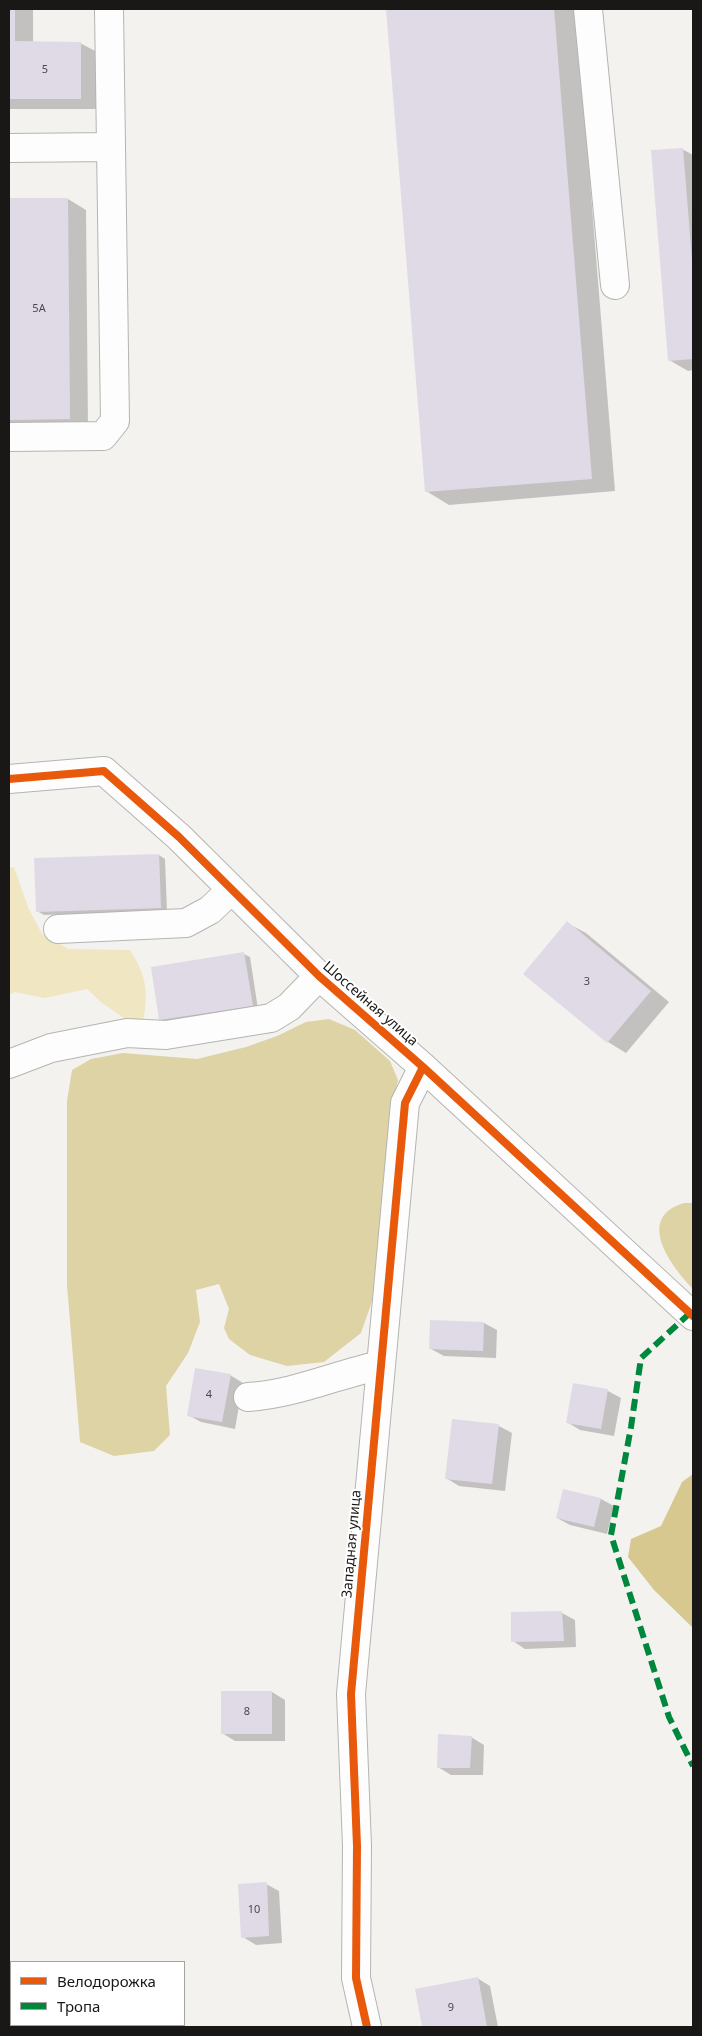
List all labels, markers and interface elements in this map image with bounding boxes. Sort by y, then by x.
house number: 5 [42,63,48,77]
house number: 5А [32,302,46,316]
street label: Шоссейная улица [319,958,421,1050]
house number: 3 [584,975,590,989]
house number: 4 [206,1388,212,1402]
street label: Западная улица [339,1489,365,1599]
house number: 8 [244,1705,250,1719]
house number: 10 [248,1903,260,1917]
legend [10,1961,185,2026]
text: Велодорожка [57,1971,156,1991]
text: Тропа [57,1996,100,2016]
house number: 9 [448,2001,454,2015]

